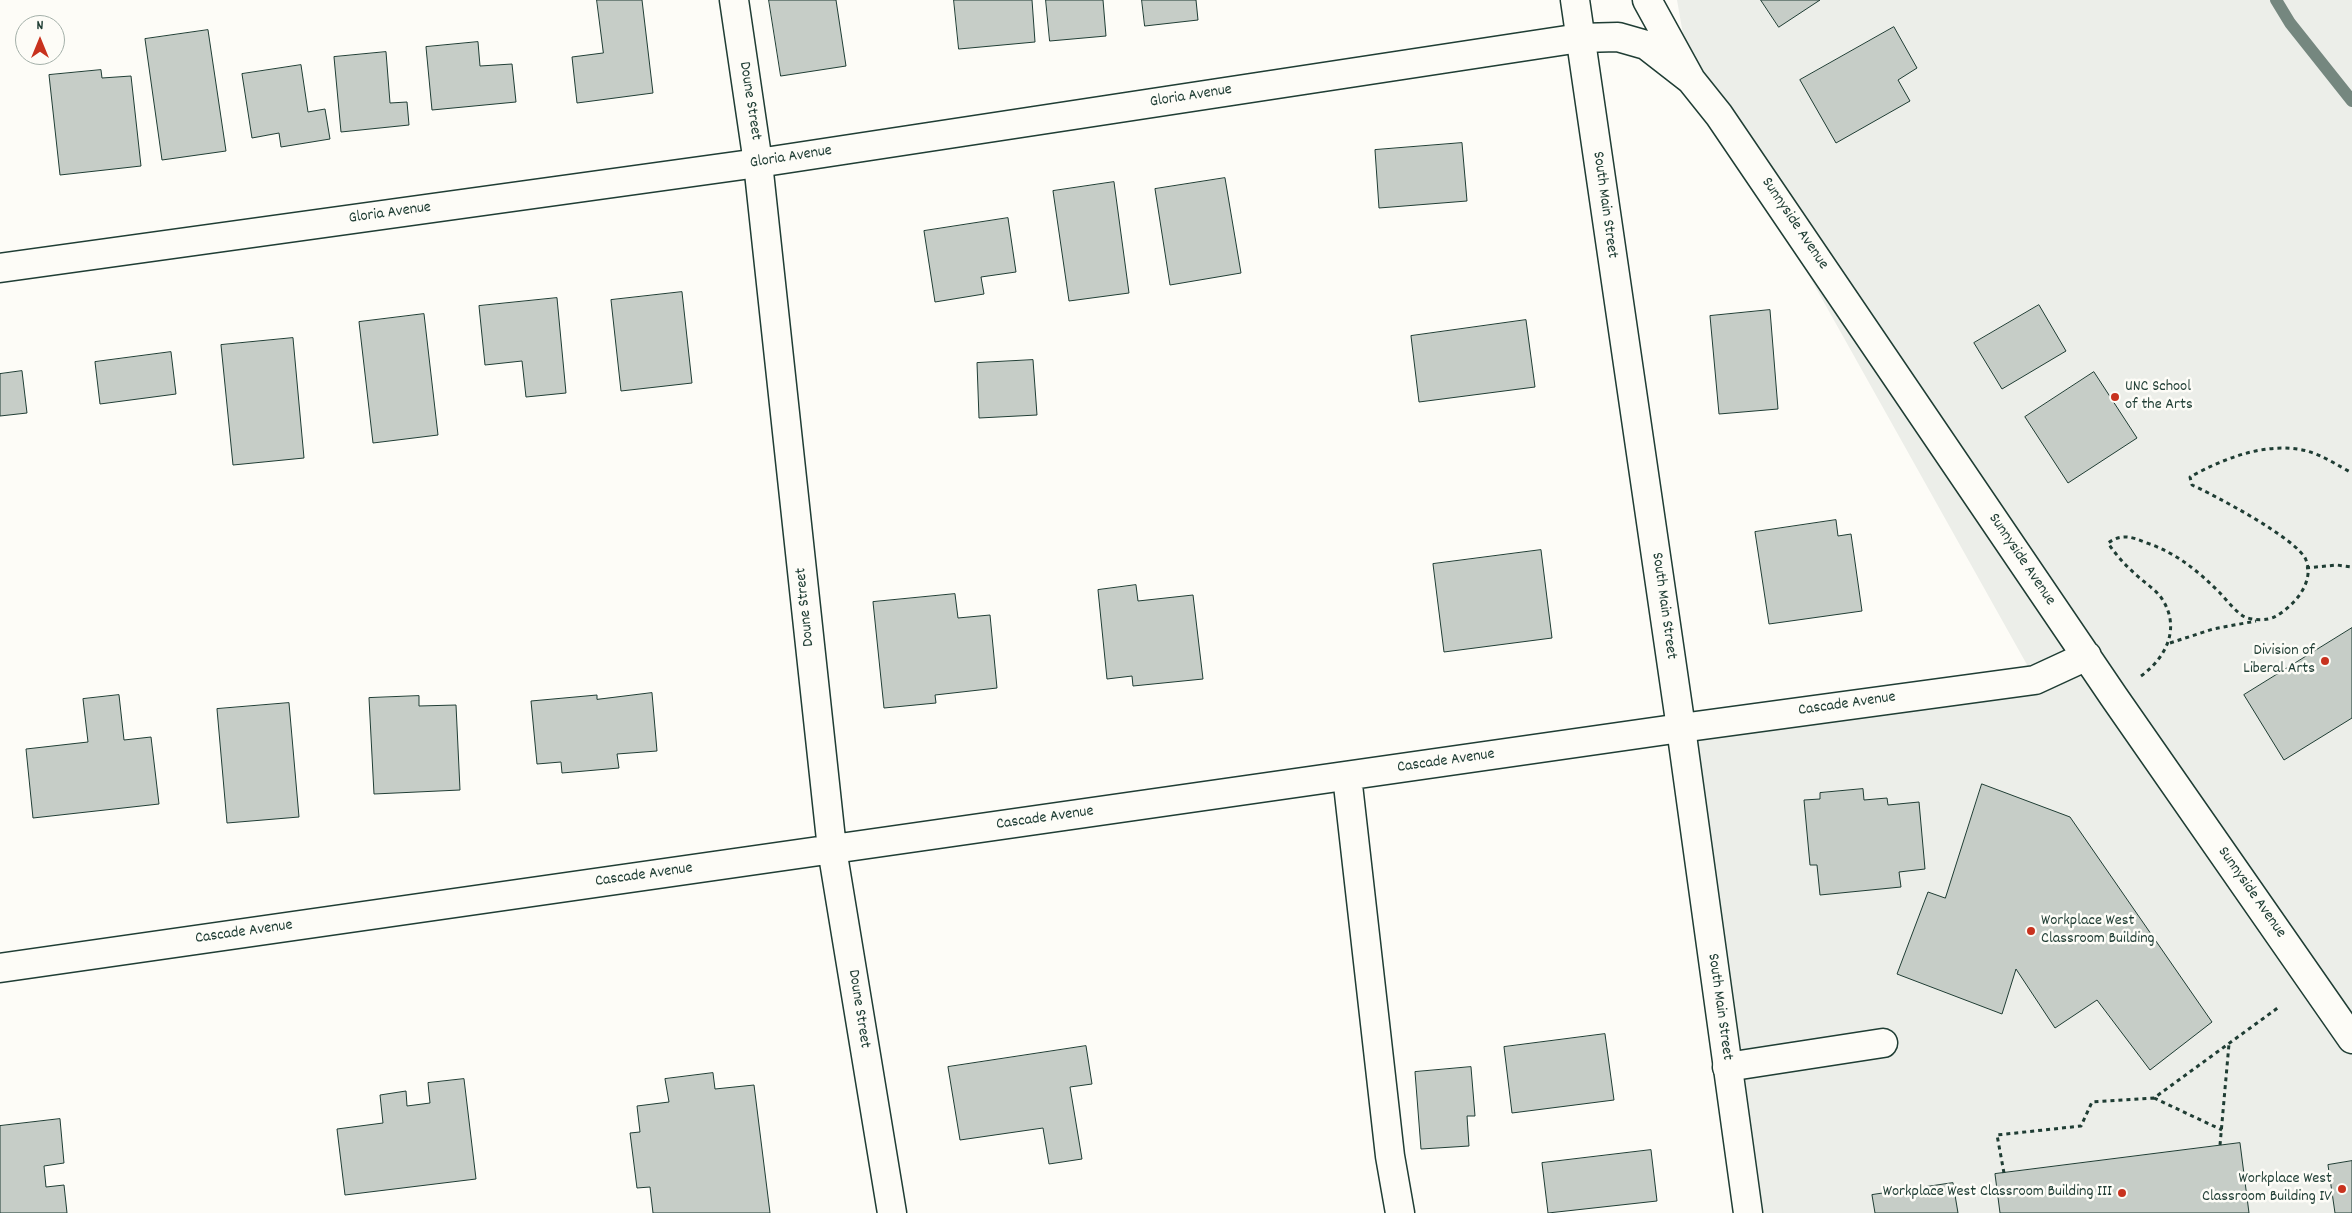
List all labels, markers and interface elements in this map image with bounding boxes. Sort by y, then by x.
north arrow [15,15,65,65]
text: N [37,16,43,36]
street label: Doune Street [733,60,765,142]
street label: Gloria Avenue [1149,81,1233,113]
street label: Gloria Avenue [749,142,833,174]
street label: South Main Street [1587,150,1621,260]
street label: Sunnyside Avenue [1756,174,1832,274]
street label: Gloria Avenue [348,199,432,229]
place label: UNC School of the Arts [2125,378,2193,416]
marker: UNC School of the Arts [2109,391,2121,403]
street label: Sunnyside Avenue [1983,510,2059,610]
street label: South Main Street [1646,551,1680,661]
street label: Doune Street [792,567,820,647]
place label: Division of Liberal Arts [2243,642,2315,680]
marker: Division of Liberal Arts [2319,655,2331,667]
street label: Cascade Avenue [1797,689,1897,721]
street label: Cascade Avenue [1396,746,1496,778]
street label: Cascade Avenue [995,803,1095,835]
street label: Sunnyside Avenue [2212,844,2290,942]
street label: Cascade Avenue [594,860,694,892]
place label: Workplace West Classroom Building [2041,912,2155,950]
street label: Cascade Avenue [194,917,294,949]
marker: Workplace West Classroom Building [2025,925,2037,937]
street label: South Main Street [1702,952,1736,1062]
street label: Doune Street [842,968,874,1050]
place label: Workplace West Classroom Building IV [2202,1170,2332,1208]
place label: Workplace West Classroom Building III [1883,1183,2112,1203]
marker: Workplace West Classroom Building IV [2336,1183,2348,1195]
marker: Workplace West Classroom Building III [2116,1187,2128,1199]

